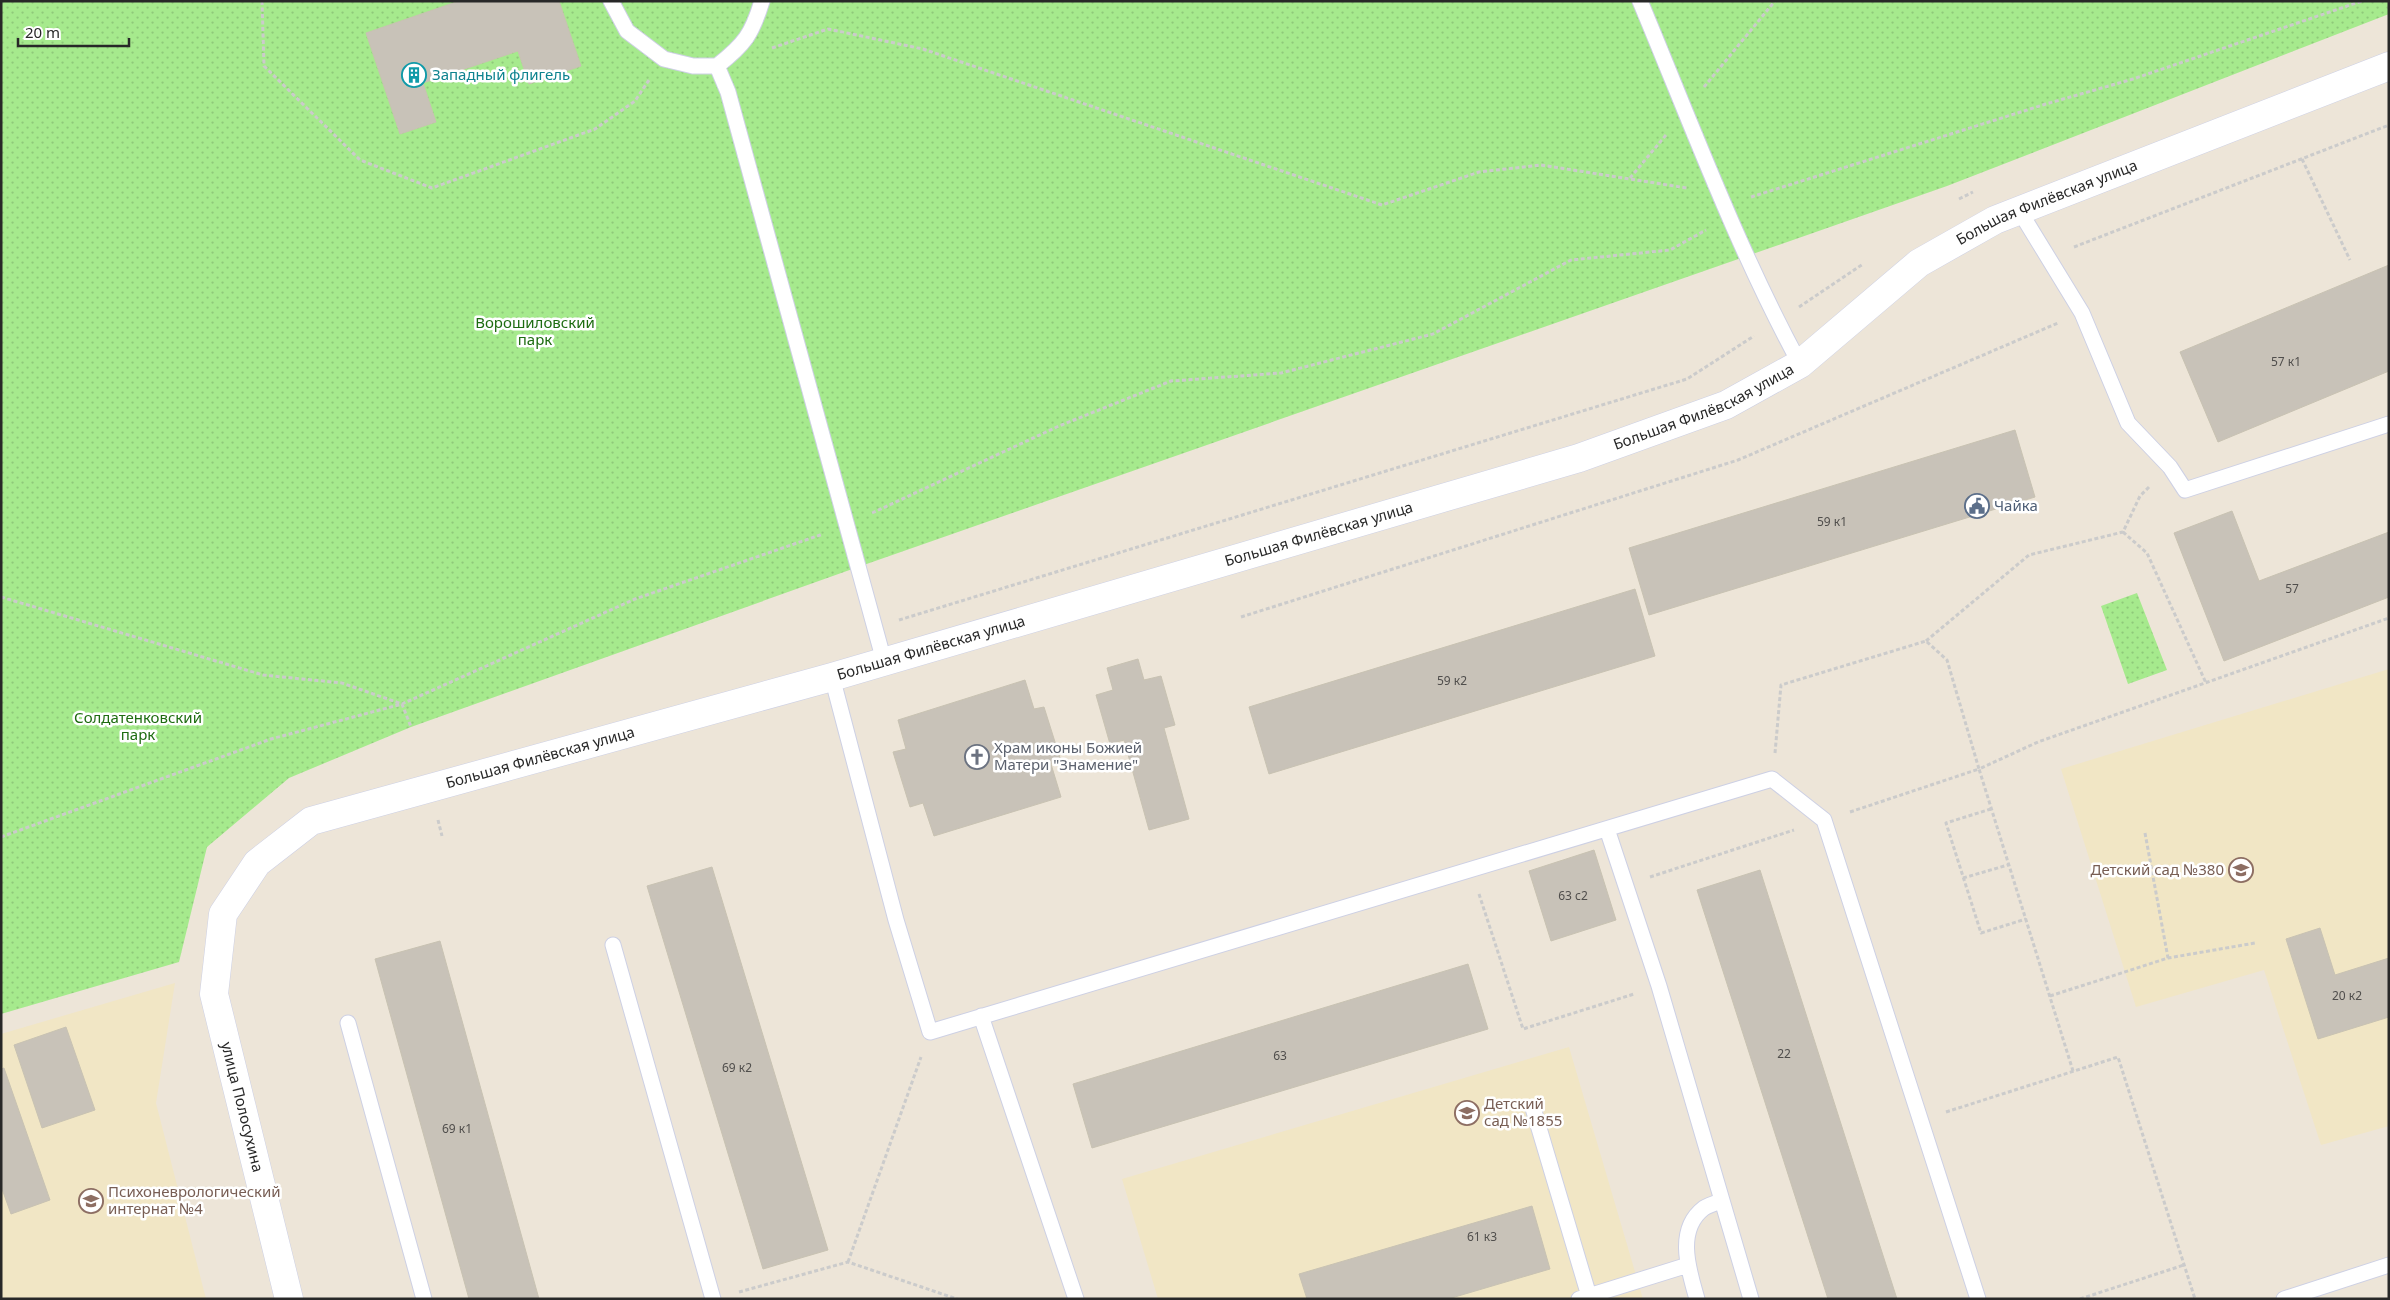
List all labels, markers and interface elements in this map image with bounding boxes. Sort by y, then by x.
scale bar [18,15,129,47]
text: 20 m [25,22,60,42]
building icon: Западный флигель [401,62,427,88]
place label: Западный флигель [432,64,570,84]
street label: Большая Филёвская улица [1952,154,2140,249]
park label: Ворошиловский парк [475,312,595,349]
house number: 57 к1 [2271,353,2301,370]
street label: Большая Филёвская улица [1610,359,1797,454]
public building icon: Чайка [1964,493,1990,519]
place label: Чайка [1994,495,2038,515]
street label: Большая Филёвская улица [1222,496,1415,570]
house number: 59 к1 [1817,513,1847,530]
house number: 57 [2285,580,2299,597]
street label: Большая Филёвская улица [834,610,1027,684]
house number: 59 к2 [1437,672,1467,689]
park label: Солдатенковский парк [74,707,202,744]
street label: Большая Филёвская улица [443,721,637,792]
place label: Храм иконы Божией Матери "Знамение" [994,737,1142,774]
church icon: Храм иконы Божией Матери "Знамение" [964,744,990,770]
school or university icon: Детский сад №380 [2228,857,2254,883]
place label: Детский сад №380 [2090,859,2224,879]
house number: 63 с2 [1558,887,1588,904]
house number: 20 к2 [2332,987,2362,1004]
street label: улица Полосухина [217,1040,269,1174]
house number: 22 [1777,1045,1791,1062]
house number: 63 [1273,1047,1287,1064]
house number: 69 к2 [722,1059,752,1076]
place label: Детский сад №1855 [1484,1093,1562,1130]
school or university icon: Детский сад №1855 [1454,1100,1480,1126]
house number: 69 к1 [442,1120,472,1137]
place label: Психоневрологический интернат №4 [108,1181,281,1218]
school or university icon: Психоневрологический интернат №4 [78,1188,104,1214]
house number: 61 к3 [1467,1228,1497,1245]

